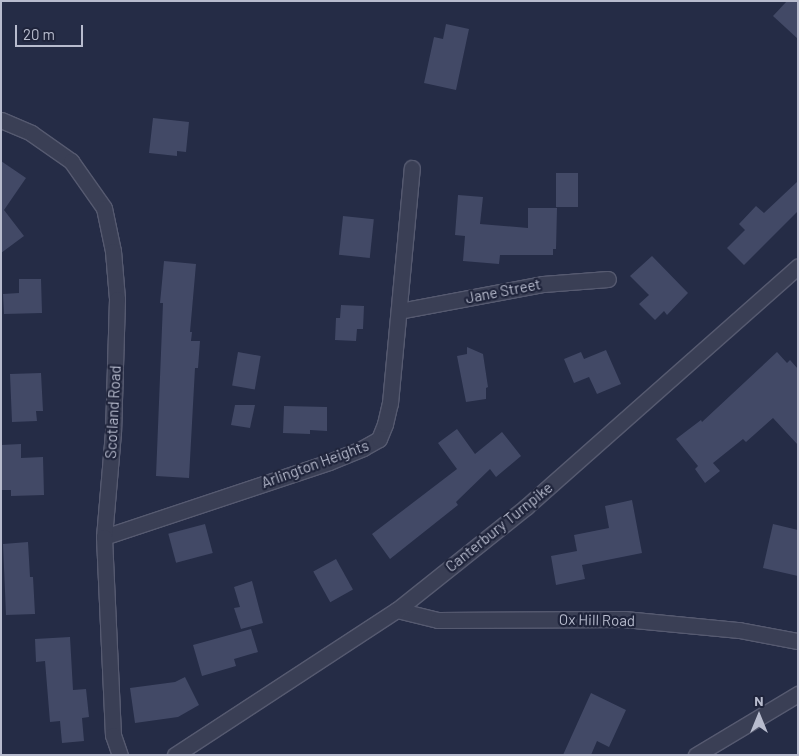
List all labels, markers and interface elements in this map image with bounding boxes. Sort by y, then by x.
scale bar [18,15,85,47]
text: 20 m [23,25,55,43]
street label: Jane Street [464,275,542,307]
street label: Scotland Road [102,365,124,459]
street label: Arlington Heights [259,436,371,492]
street label: Canterbury Turnpike [442,478,556,576]
street label: Ox Hill Road [559,610,635,630]
north arrow [734,691,784,741]
text: N [754,692,764,709]

